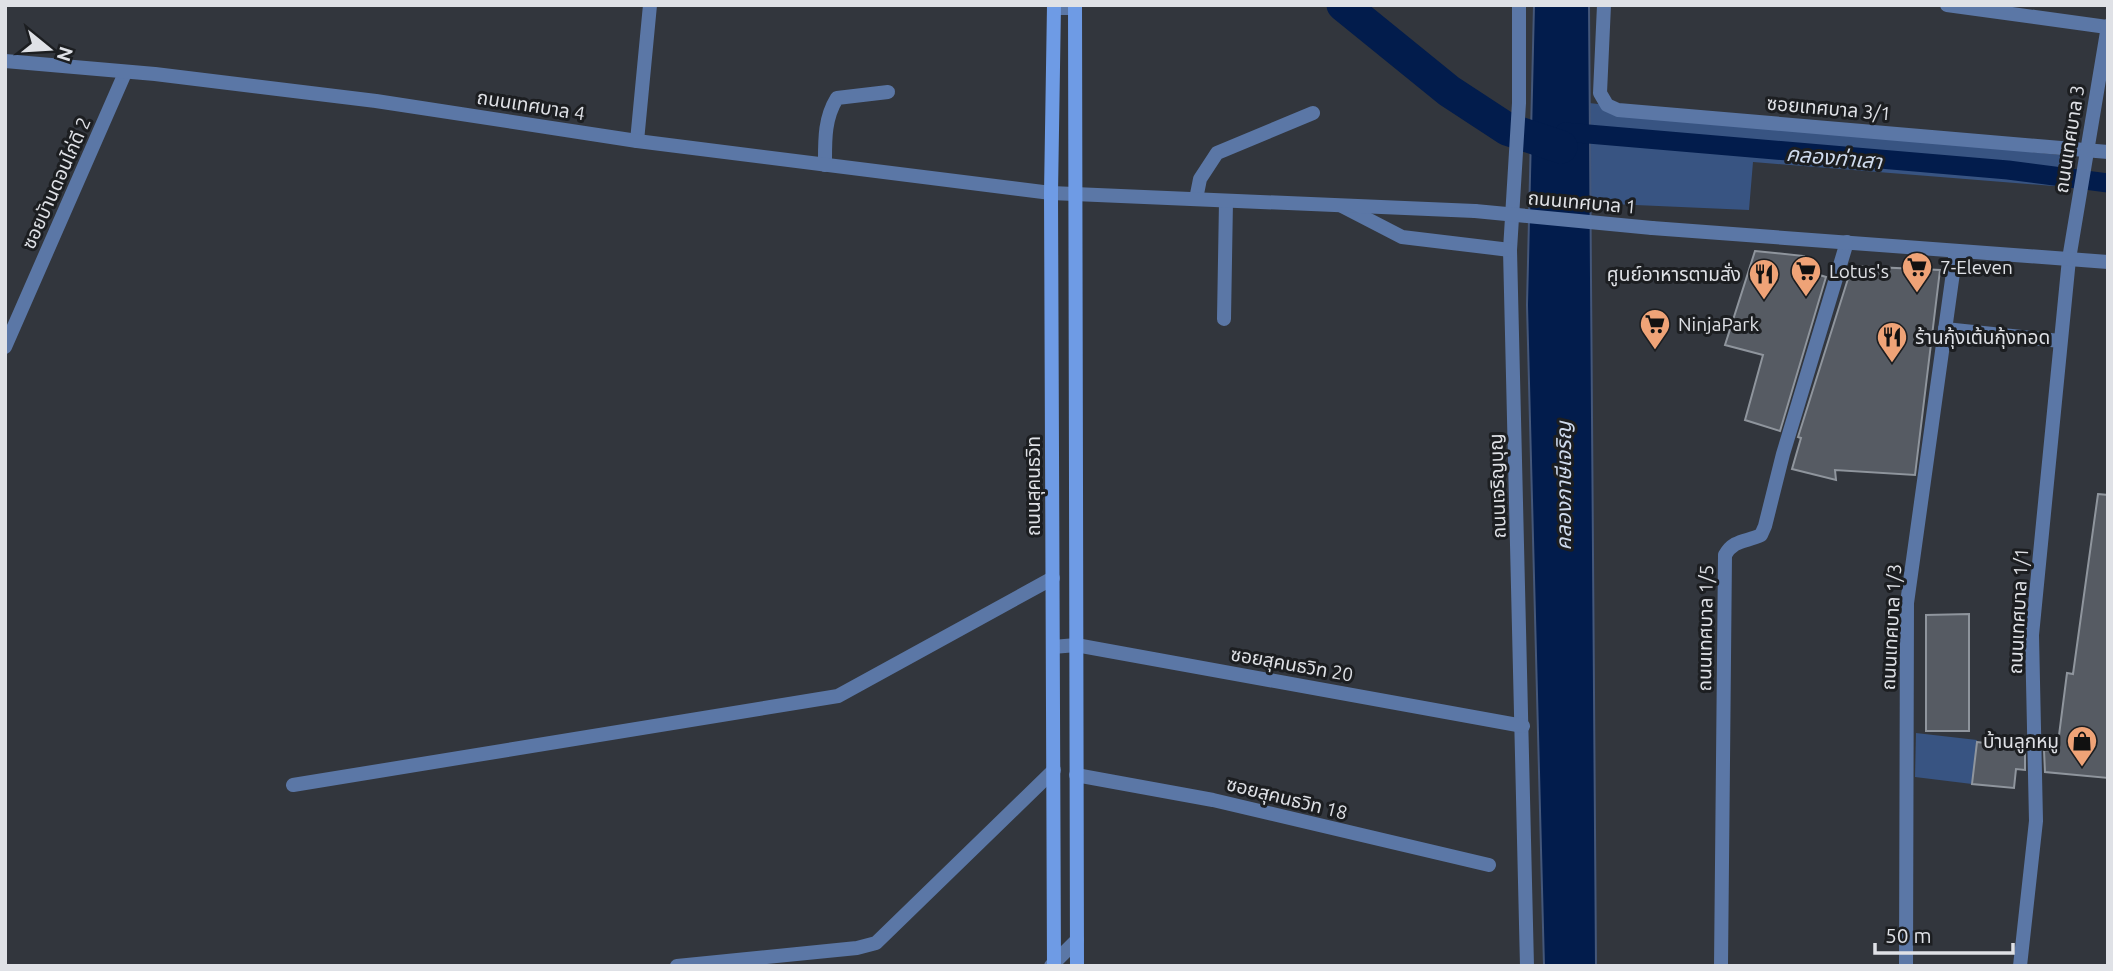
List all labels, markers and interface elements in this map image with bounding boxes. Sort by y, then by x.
north arrow [14,14,84,84]
text: N [53,44,78,64]
street label: ถนนเทศบาล 3 [2050,83,2088,195]
street label: ถนนเทศบาล 4 [475,86,587,124]
street label: ซอยเทศบาล 3/1 [1766,92,1892,124]
street label: ซอยบัานดอนไก่ดี 2 [17,114,95,252]
water label: คลองท่าเสา [1785,141,1884,173]
street label: ถนนเทศบาล 1 [1527,186,1637,218]
supermarket icon: 7-Eleven [1900,250,1934,294]
supermarket icon: Lotus's [1789,254,1823,298]
place label: 7-Eleven [1940,256,2013,278]
restaurant icon: ศูนย์อาหารตามสั่ง [1747,257,1781,301]
place label: Lotus's [1829,260,1889,282]
place label: ศูนย์อาหารตามสั่ง [1607,262,1741,287]
supermarket icon: NinjaPark [1638,307,1672,351]
place label: NinjaPark [1678,313,1760,335]
restaurant icon: ร้านกุ้งเต้นกุ้งทอด [1875,320,1909,364]
place label: ร้านกุ้งเต้นกุ้งทอด [1915,326,2050,349]
water label: คลองภาษีเจริญ [1551,420,1575,550]
street label: ถนนเจริญบุญ [1484,433,1511,539]
street label: ถนนสุคนธวิท [1022,436,1045,536]
street label: ถนนเทศบาล 1/1 [2004,547,2032,675]
street label: ถนนเทศบาล 1/3 [1877,563,1905,691]
street label: ถนนเทศบาล 1/5 [1693,564,1717,692]
street label: ซอยสุคนธวิท 20 [1229,642,1355,687]
shop icon: บ้านลูกหมู [2065,724,2099,768]
place label: บ้านลูกหมู [1983,730,2059,754]
street label: ซอยสุคนธวิท 18 [1224,772,1350,825]
scale bar [1875,912,2013,956]
text: 50 m [1885,923,1932,947]

